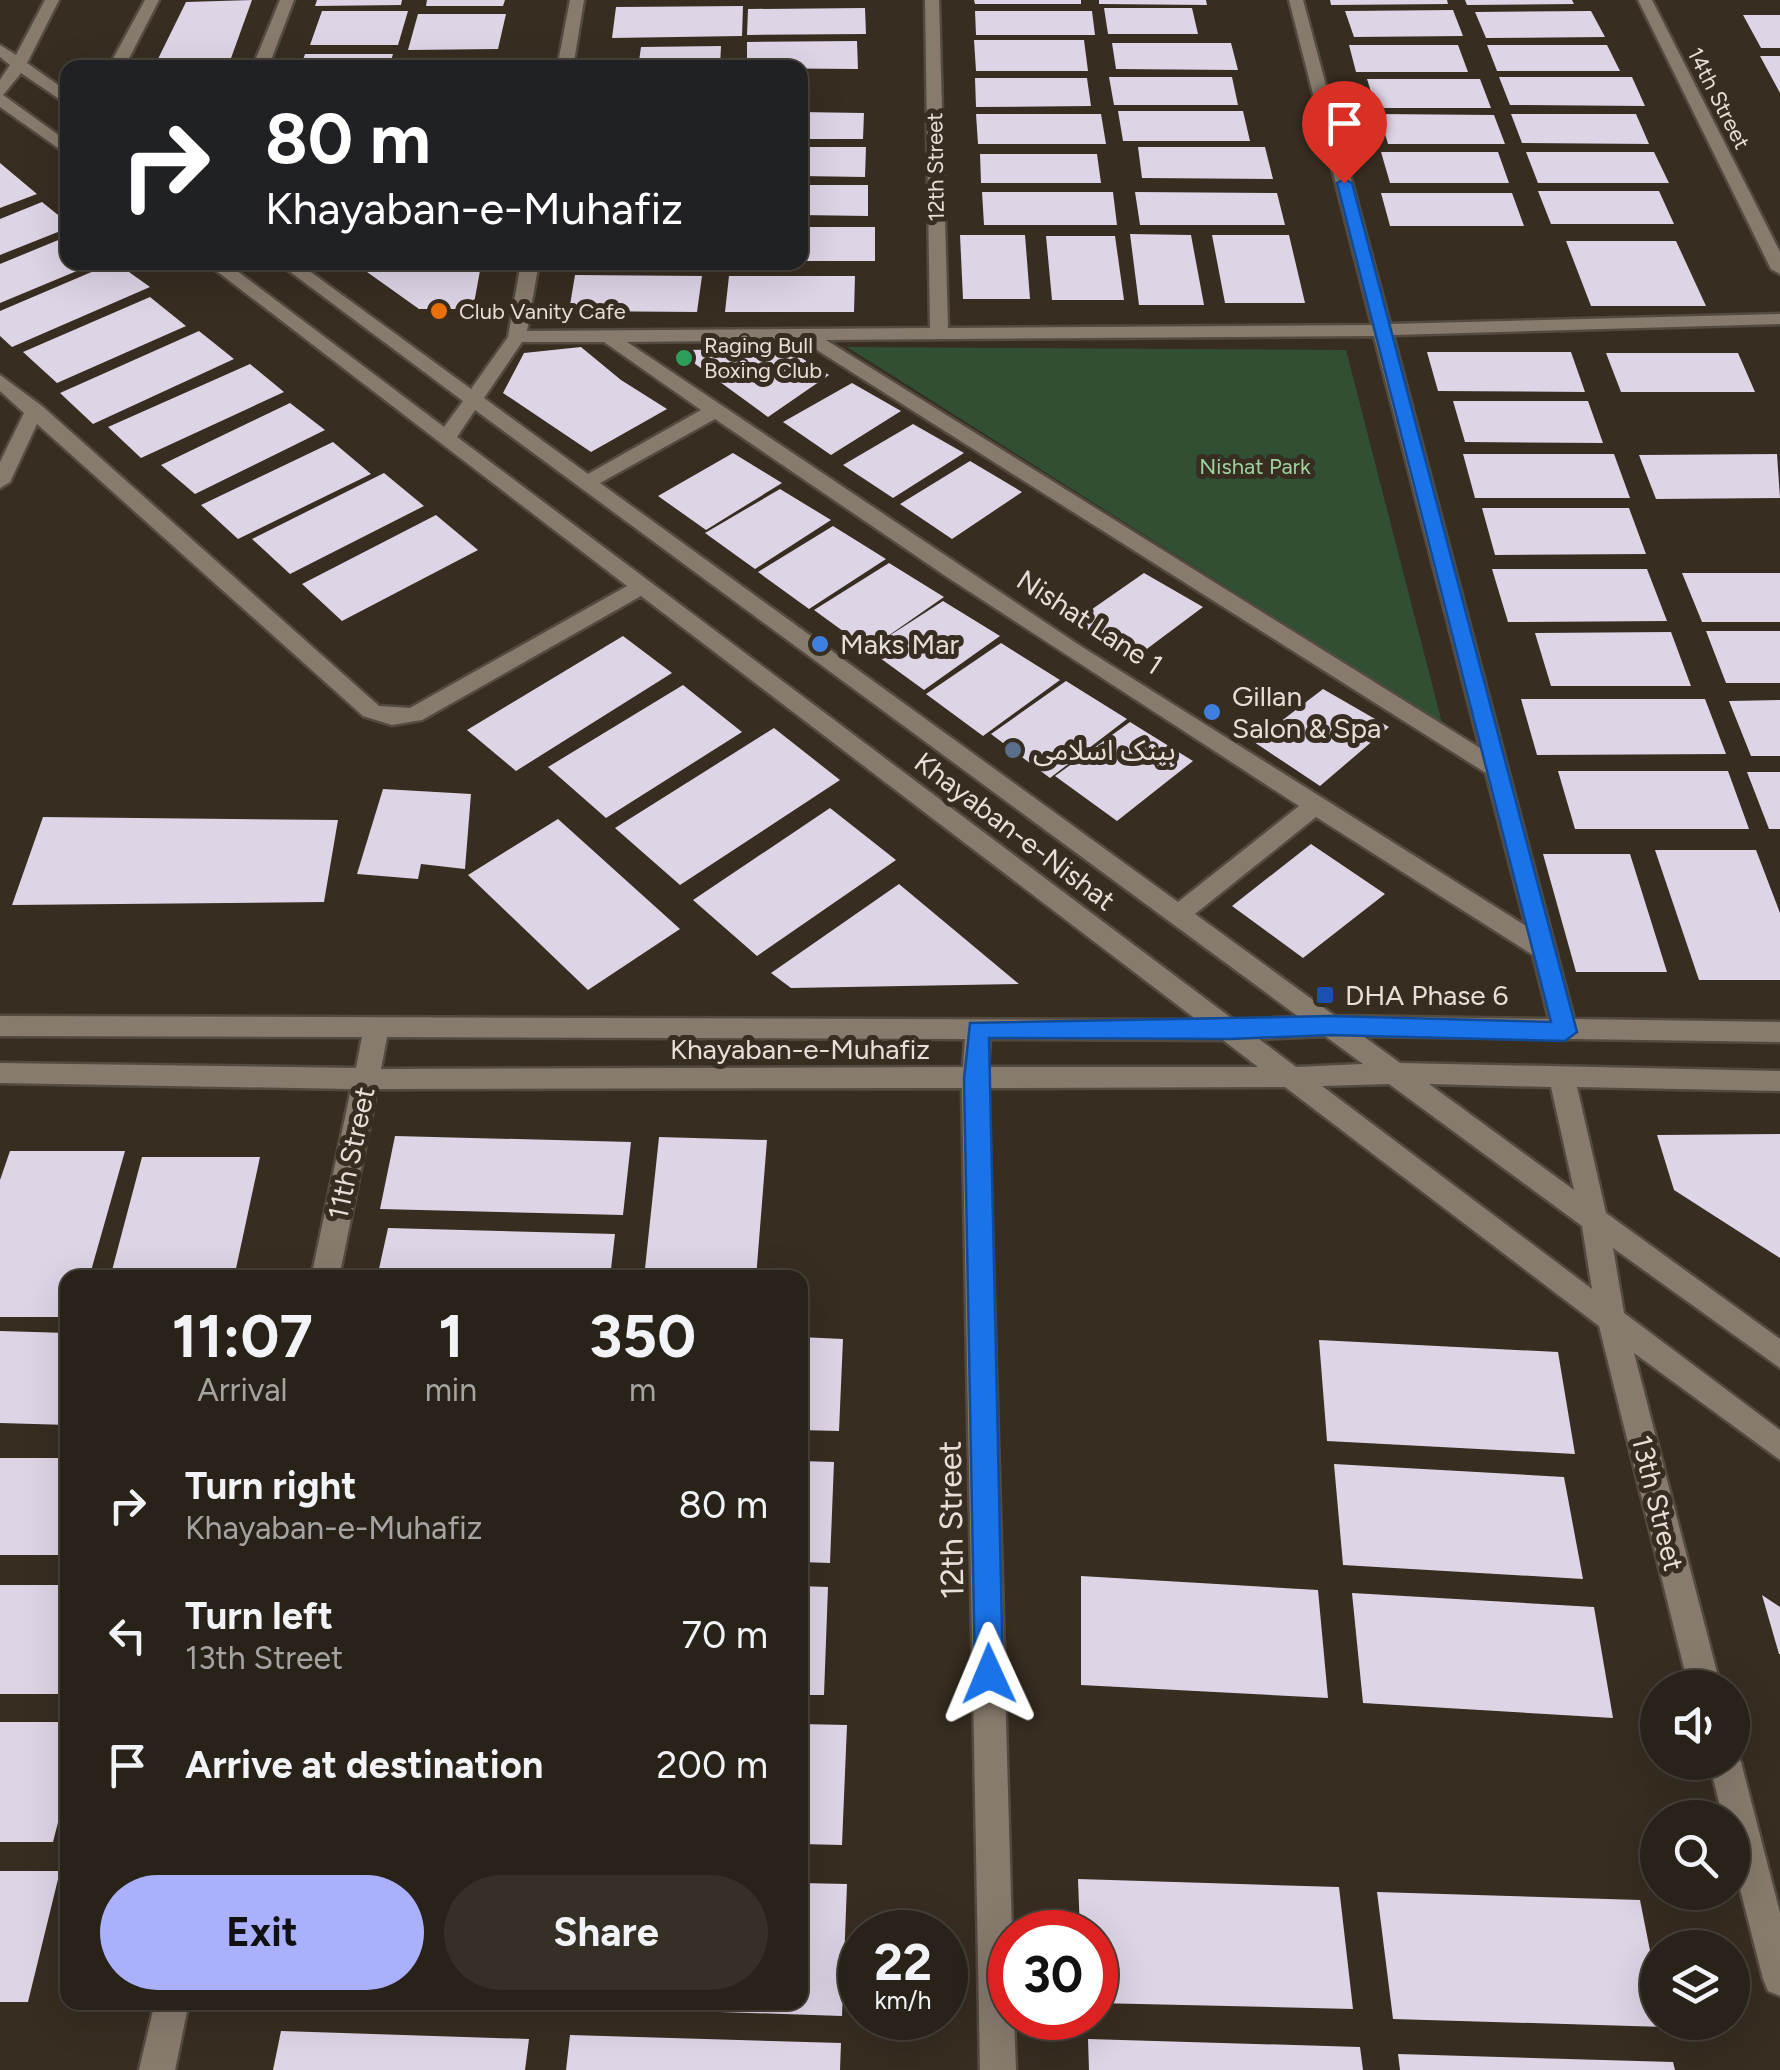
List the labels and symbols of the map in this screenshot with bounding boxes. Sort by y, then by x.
street label: 14th Street [1681,43,1756,154]
pin [1302,81,1387,184]
street label: 12th Street [921,112,950,222]
place label: Club Vanity Cafe [459,298,626,325]
marker: Club Vanity Cafe [428,300,450,322]
place label: Raging Bull Boxing Club [704,332,822,384]
marker: Raging Bull Boxing Club [673,347,695,369]
park label: Nishat Park [1199,453,1311,480]
street label: Nishat Lane 1 [1011,562,1169,682]
place label: Maks Mar [840,627,959,661]
marker: Maks Mar [809,633,831,655]
place label: Gillan Salon & Spa [1232,679,1381,745]
marker: Gillan Salon & Spa [1201,701,1223,723]
place label: بینک اسلامی [1033,733,1176,767]
marker: بینک اسلامی [1002,739,1024,761]
street label: Khayaban-e-Nishat [908,745,1122,917]
place label: DHA Phase 6 [1345,978,1509,1012]
marker: DHA Phase 6 [1314,984,1336,1006]
street label: Khayaban-e-Muhafiz [670,1032,930,1066]
street label: 11th Street [320,1084,382,1222]
street label: 13th Street [1625,1432,1691,1574]
street label: 12th Street [931,1440,971,1600]
position arrow [937,1622,1041,1726]
speed limit sign: 30 [988,1910,1118,2040]

